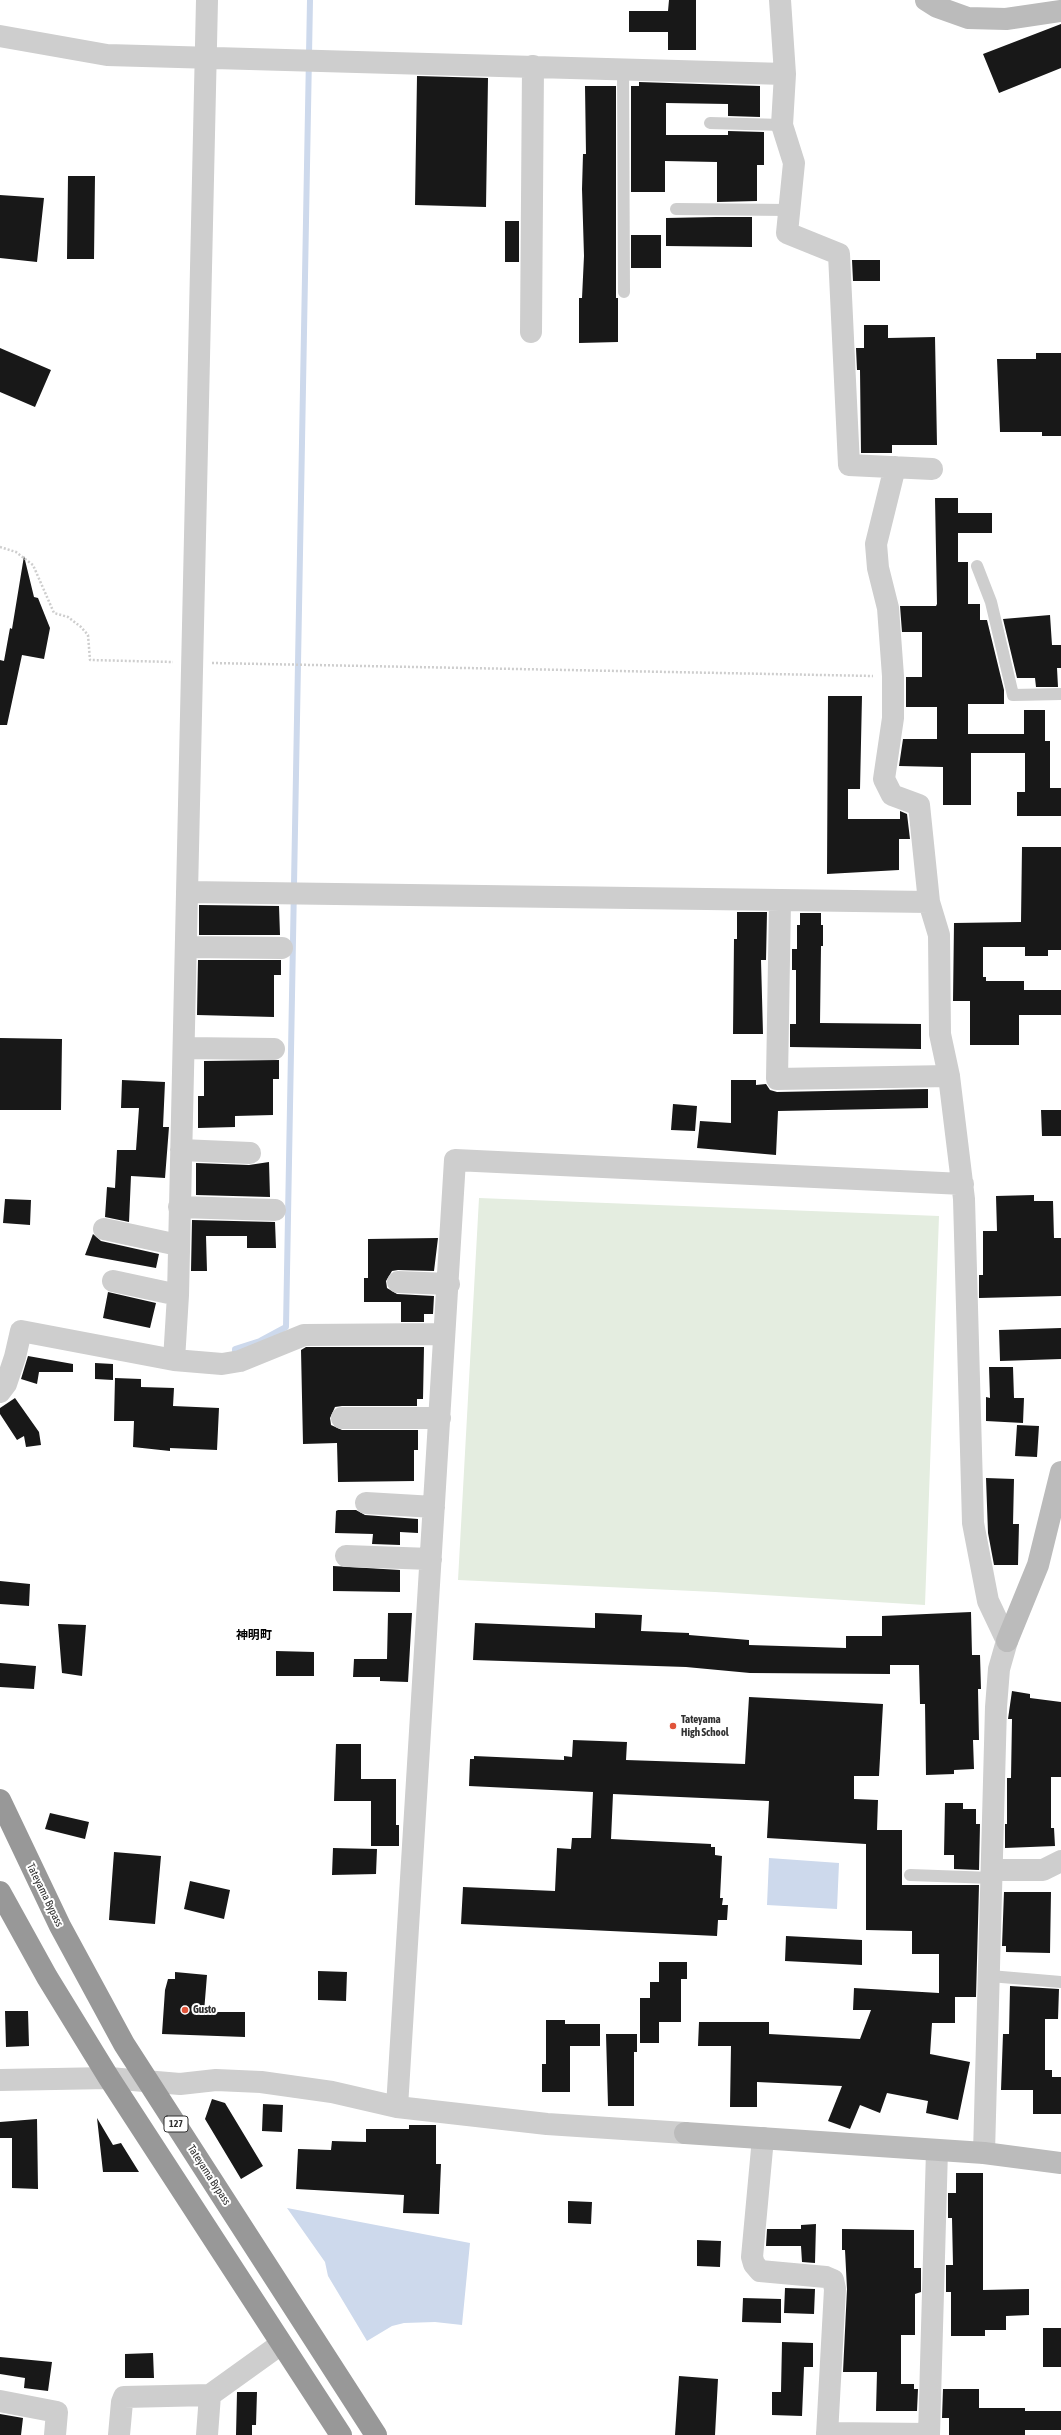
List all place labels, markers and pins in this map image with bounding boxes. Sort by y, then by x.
place label: Tateyama High School [681,1713,729,1739]
marker: Tateyama High School [668,1721,678,1731]
place label: Gusto [193,2003,216,2017]
marker: Gusto [180,2005,190,2015]

